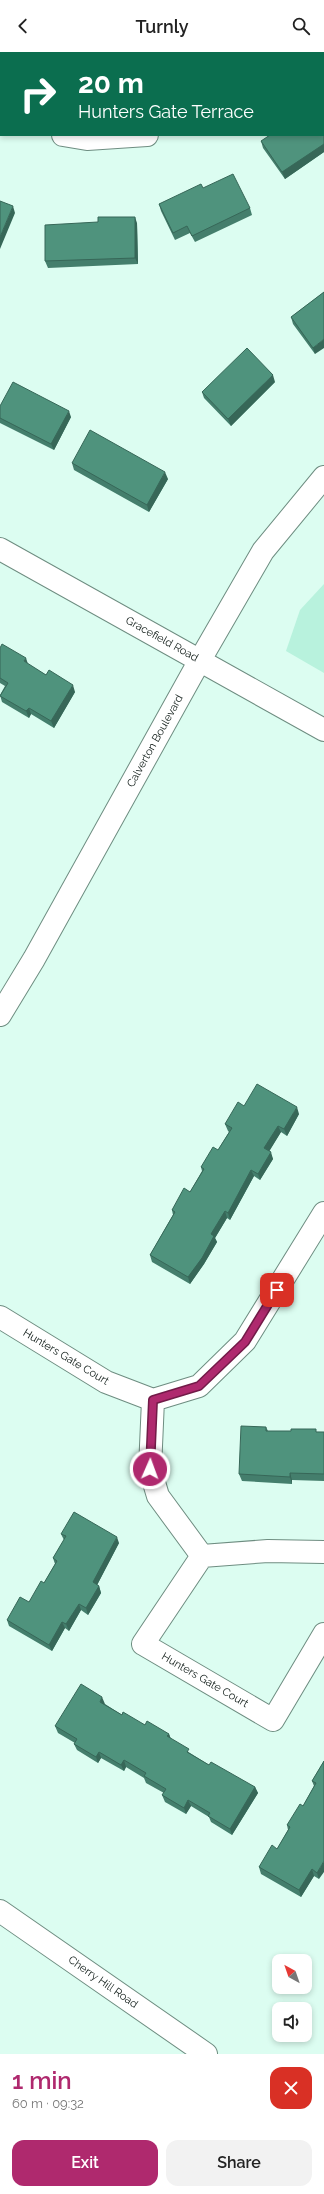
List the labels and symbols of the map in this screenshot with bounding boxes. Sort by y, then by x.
street label: Gracefield Road [123,614,201,664]
street label: Calverton Boulevard [124,692,186,789]
pin [260,1273,294,1307]
street label: Hunters Gate Court [21,1326,112,1388]
position arrow [129,1448,171,1490]
street label: Hunters Gate Court [159,1650,251,1710]
street label: Cherry Hill Road [66,1953,140,2011]
north arrow [272,1954,312,1994]

